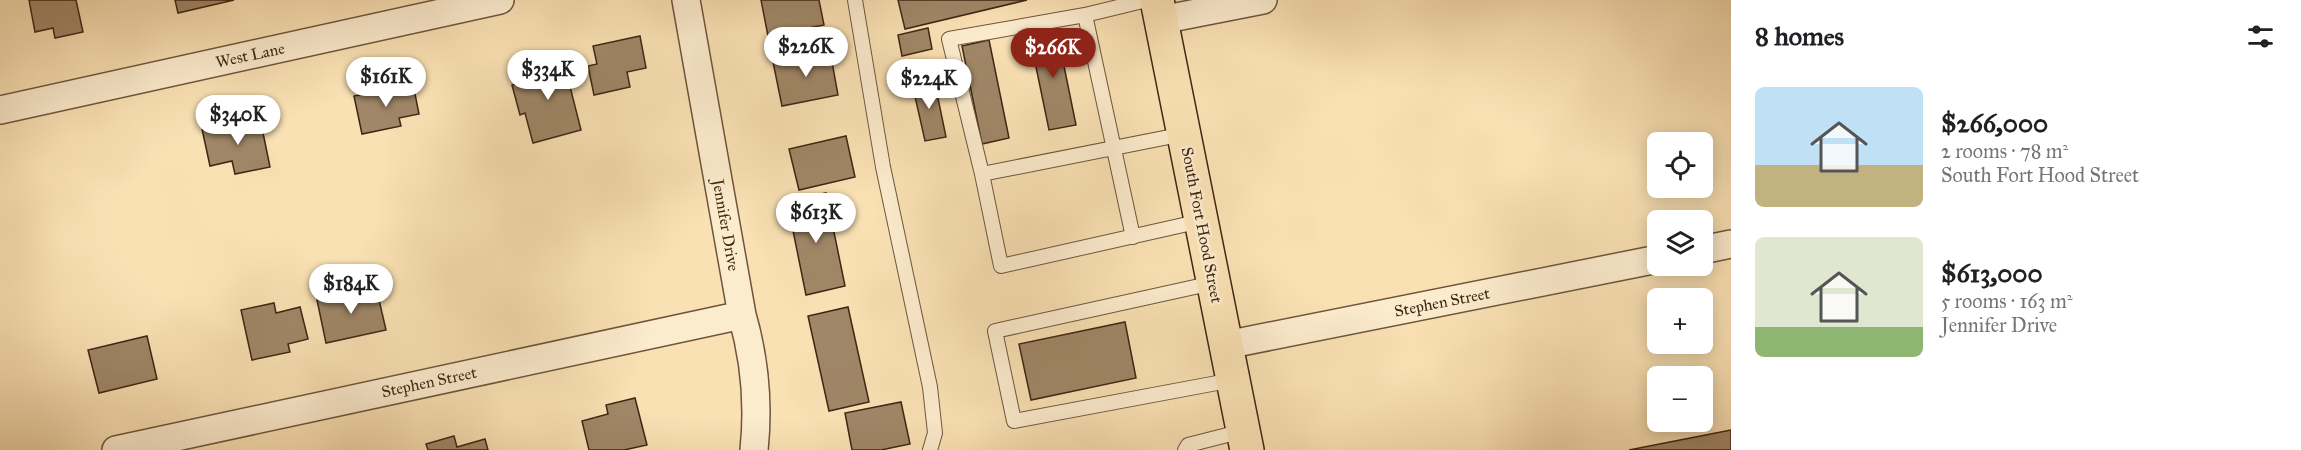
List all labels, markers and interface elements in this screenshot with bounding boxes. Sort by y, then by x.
text: 8 homes [1755,20,1844,52]
icon: filters [2244,20,2277,53]
pin: $226K [764,27,848,78]
pin: $266K [1011,28,1095,79]
text: $226K [778,34,834,58]
text: $266K [1025,35,1081,59]
street label: West Lane [214,38,287,72]
pin: $334K [506,50,590,101]
pin: $161K [344,57,428,108]
text: $334K [521,57,575,81]
pin: $224K [887,59,971,110]
text: $161K [360,64,412,88]
text: $224K [901,66,958,90]
pin: $340K [196,95,280,146]
text: $340K [210,102,266,126]
text: $266,000 [1941,107,2048,139]
icon: home [1803,111,1875,183]
map controls [1647,132,1713,432]
button: locate [1647,132,1713,198]
text: 2 rooms · 78 m² [1941,139,2068,163]
street label: South Fort Hood Street [1178,145,1227,305]
text: South Fort Hood Street [1941,163,2139,187]
street label: Jennifer Drive [707,176,743,273]
pin: $613K [774,193,858,244]
text: $613K [790,200,842,224]
button: layers [1647,210,1713,276]
text: $613,000 [1941,257,2043,289]
icon: home [1803,261,1875,333]
pin: $184K [309,264,393,315]
text: $184K [323,271,379,295]
street label: Stephen Street [1393,283,1492,321]
button: + [1647,288,1713,354]
text: 5 rooms · 163 m² [1941,289,2073,313]
text: Jennifer Drive [1941,313,2057,337]
street label: Stephen Street [380,363,479,401]
button: − [1647,366,1713,432]

